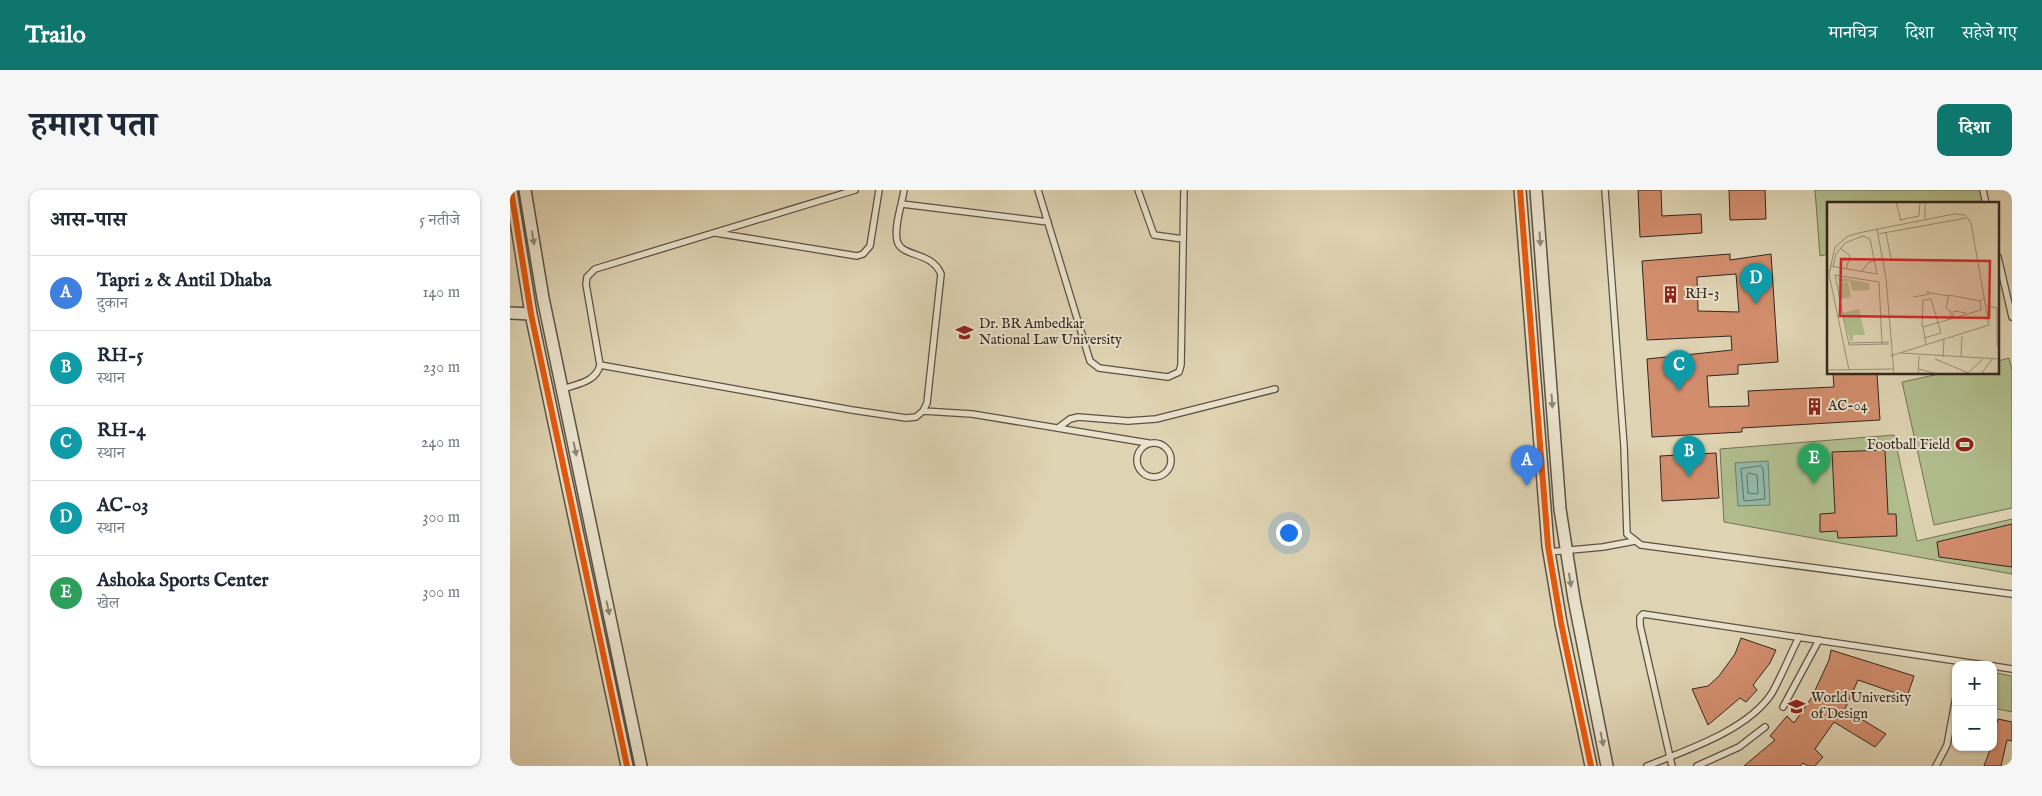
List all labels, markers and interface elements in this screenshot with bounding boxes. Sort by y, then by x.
text: Trailo [25,20,86,51]
text: मानचित्र [1828,22,1877,45]
text: दिशा [1905,22,1934,45]
text: सहेजे गए [1962,22,2017,45]
text: हमारा पता [30,104,157,149]
button: दिशा [1937,104,2012,156]
inset map [1827,202,2000,375]
text: आस-पास [50,207,127,234]
text: 5 नतीजे [419,211,460,231]
one-way arrow [530,230,538,246]
one-way arrow [1536,231,1544,247]
pin: D [1740,263,1772,304]
text: Tapri 2 & Antil Dhaba [97,269,271,293]
text: A [61,283,71,303]
text: 140 m [422,283,460,303]
building icon: RH-3 [1661,284,1681,304]
place label: RH-3 [1685,285,1719,303]
text: दुकान [97,294,128,314]
place label: Dr. BR Ambedkar National Law University [979,315,1122,349]
school or university icon: Dr. BR Ambedkar National Law University [955,322,975,342]
text: RH-5 [97,344,143,368]
pin: C [1663,350,1695,391]
text: B [61,358,71,378]
text: 230 m [423,358,460,378]
text: स्थान [97,369,125,389]
one-way arrow [1549,393,1557,409]
building icon: AC-04 [1804,396,1824,416]
place label: AC-04 [1827,397,1868,415]
text: RH-4 [97,419,146,443]
text: C [60,433,72,453]
text: 240 m [421,433,460,453]
sports icon: Football Field [1954,435,1974,455]
pin: B [1673,436,1705,477]
place label: Football Field [1867,436,1951,454]
one-way arrow [572,441,580,457]
pin: E [1798,443,1830,484]
text: स्थान [97,444,125,464]
pin: A [1511,445,1543,486]
text: AC-03 [97,494,148,518]
text: D [60,508,72,528]
text: 300 m [422,508,460,528]
text: स्थान [97,519,125,539]
your location [1276,520,1302,546]
text: Ashoka Sports Center [97,569,268,593]
one-way arrow [1567,572,1575,588]
text: E [60,583,72,603]
text: 300 m [422,583,460,603]
text: खेल [97,594,119,614]
one-way arrow [605,600,613,616]
map controls [1952,661,1997,751]
button: + [1952,661,1997,706]
place label: World University of Design [1811,689,1911,723]
school or university icon: World University of Design [1787,696,1807,716]
button: − [1952,706,1997,751]
one-way arrow [1598,731,1606,747]

